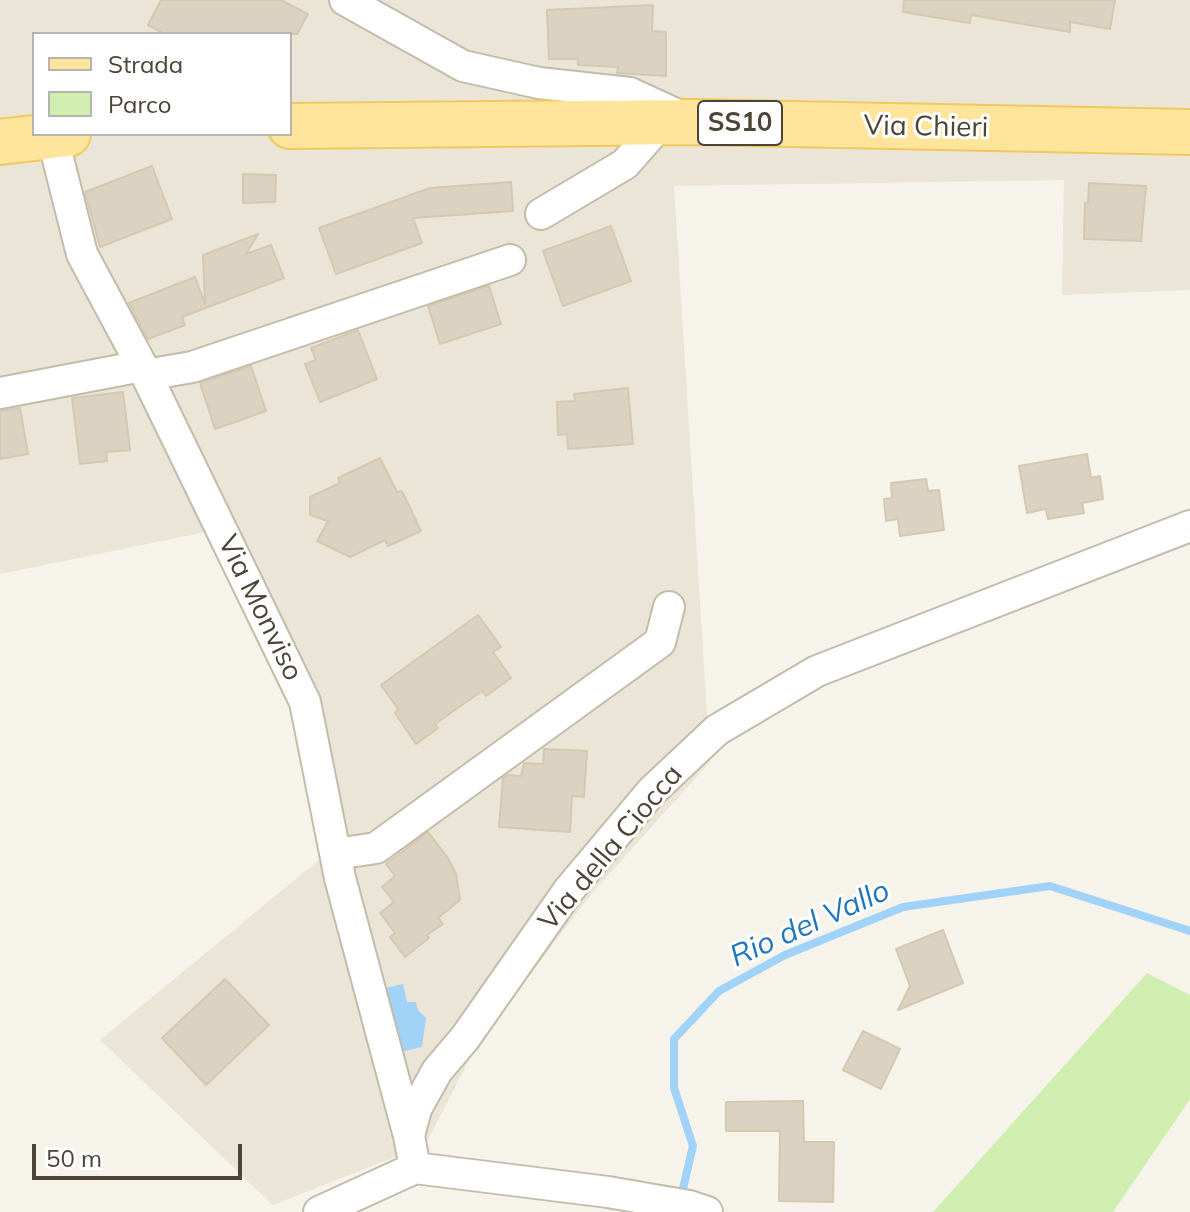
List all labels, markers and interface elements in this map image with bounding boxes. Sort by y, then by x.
legend [32,32,292,136]
text: Strada [108,49,183,79]
text: Parco [108,89,171,119]
road number: SS10 [698,101,782,145]
street label: Via Chieri [863,109,989,145]
street label: Via Monviso [210,530,310,686]
street label: Via della Ciocca [532,758,690,938]
water label: Rio del Vallo [725,873,895,975]
scale bar [36,1128,246,1178]
text: 50 m [46,1143,102,1173]

